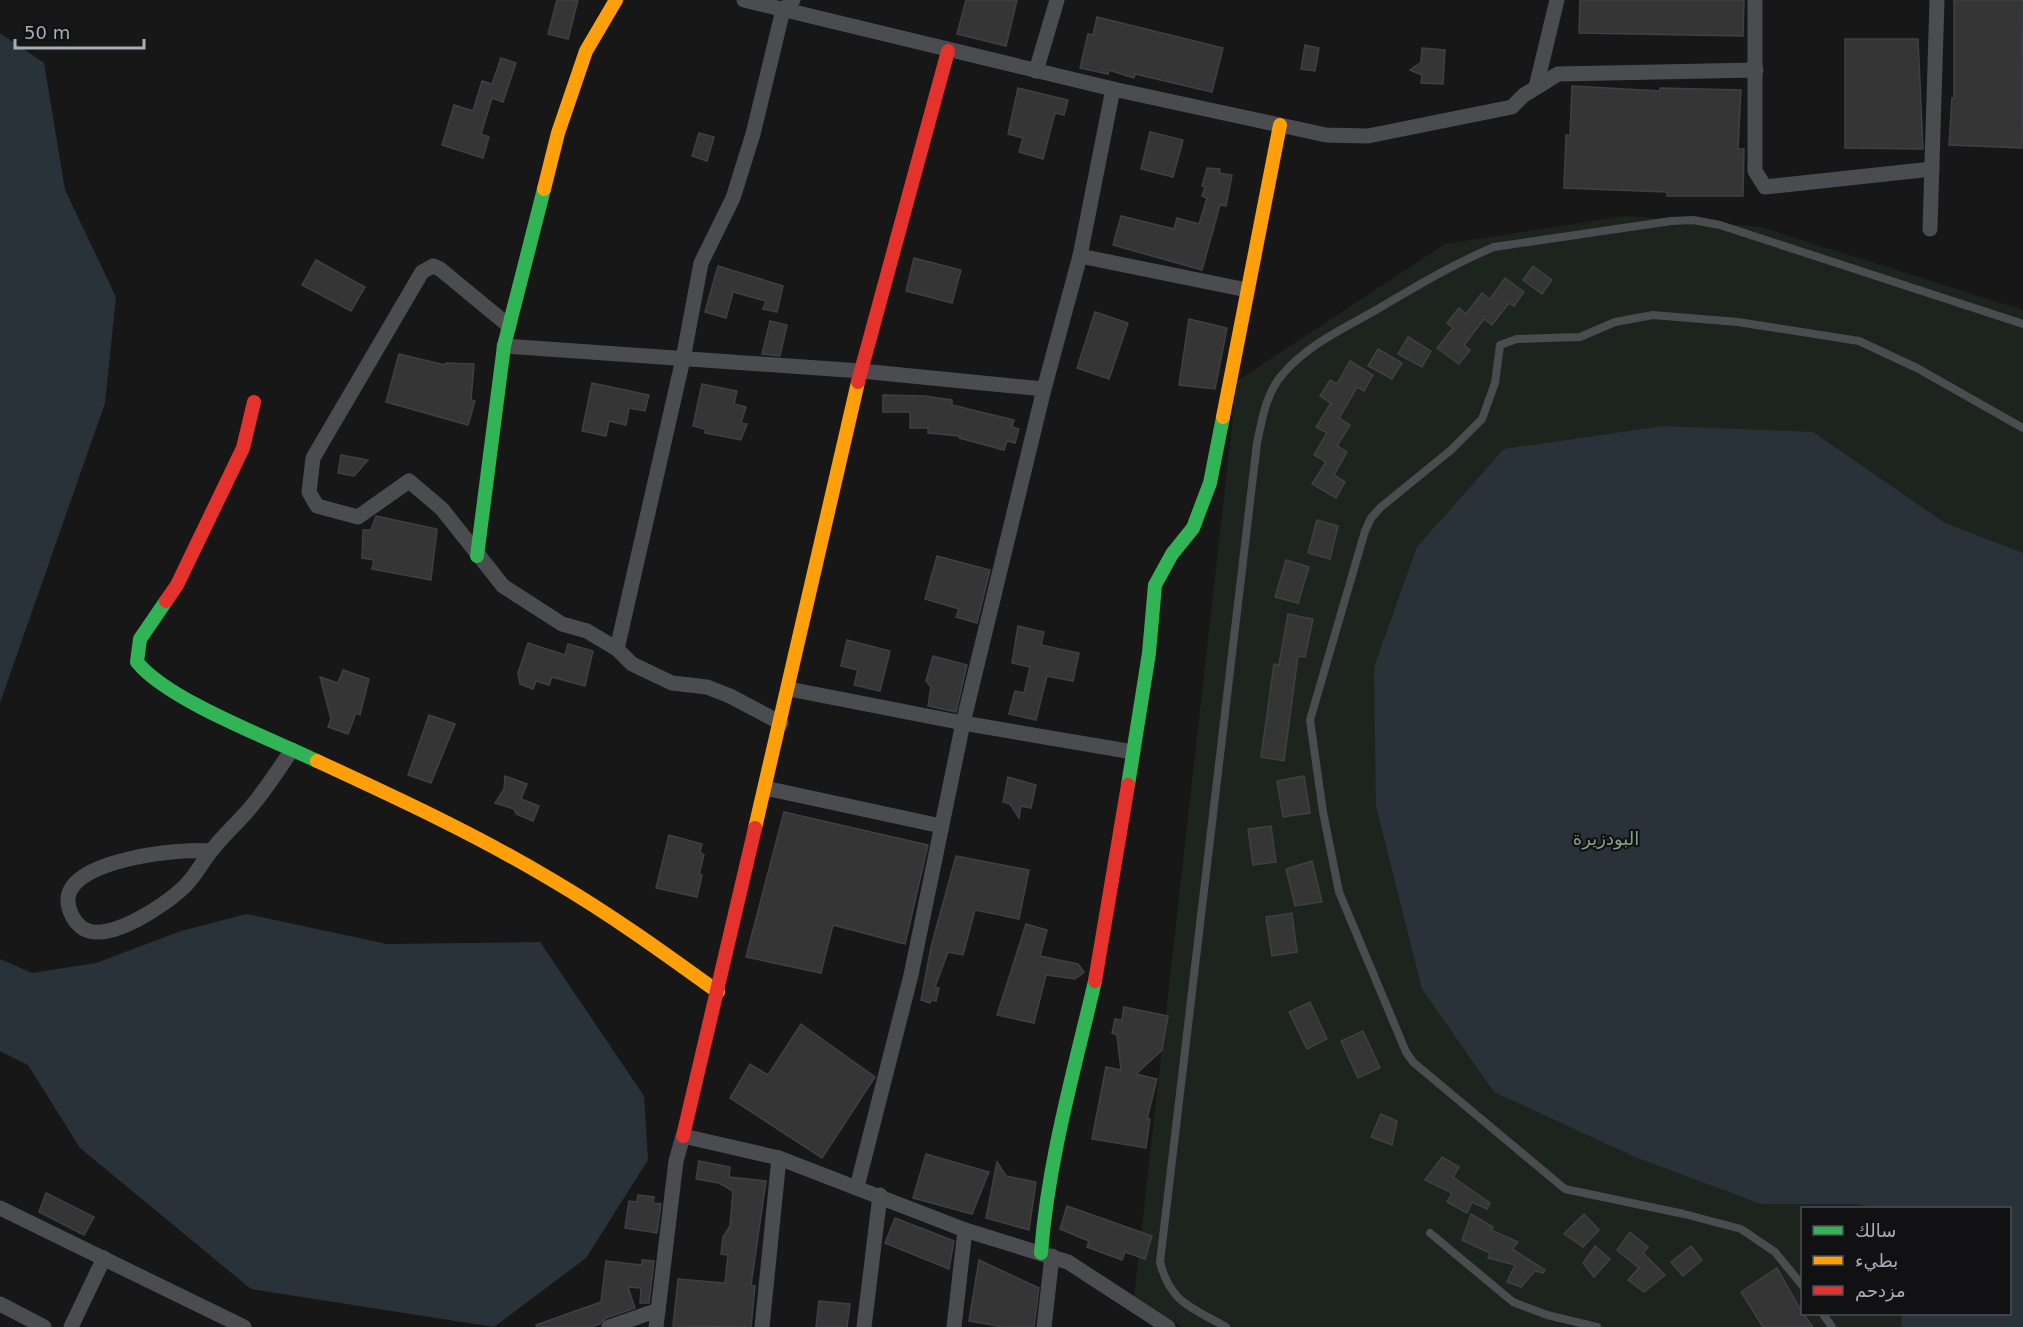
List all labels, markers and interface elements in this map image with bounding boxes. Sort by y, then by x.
scale bar [15,12,144,50]
text: 50 m [24,22,70,43]
park label: البودزيرة [1573,828,1639,850]
legend [1801,1207,2011,1315]
text: سالك [1855,1220,1896,1241]
text: بطيء [1855,1250,1898,1272]
text: مزدحم [1855,1280,1906,1302]

